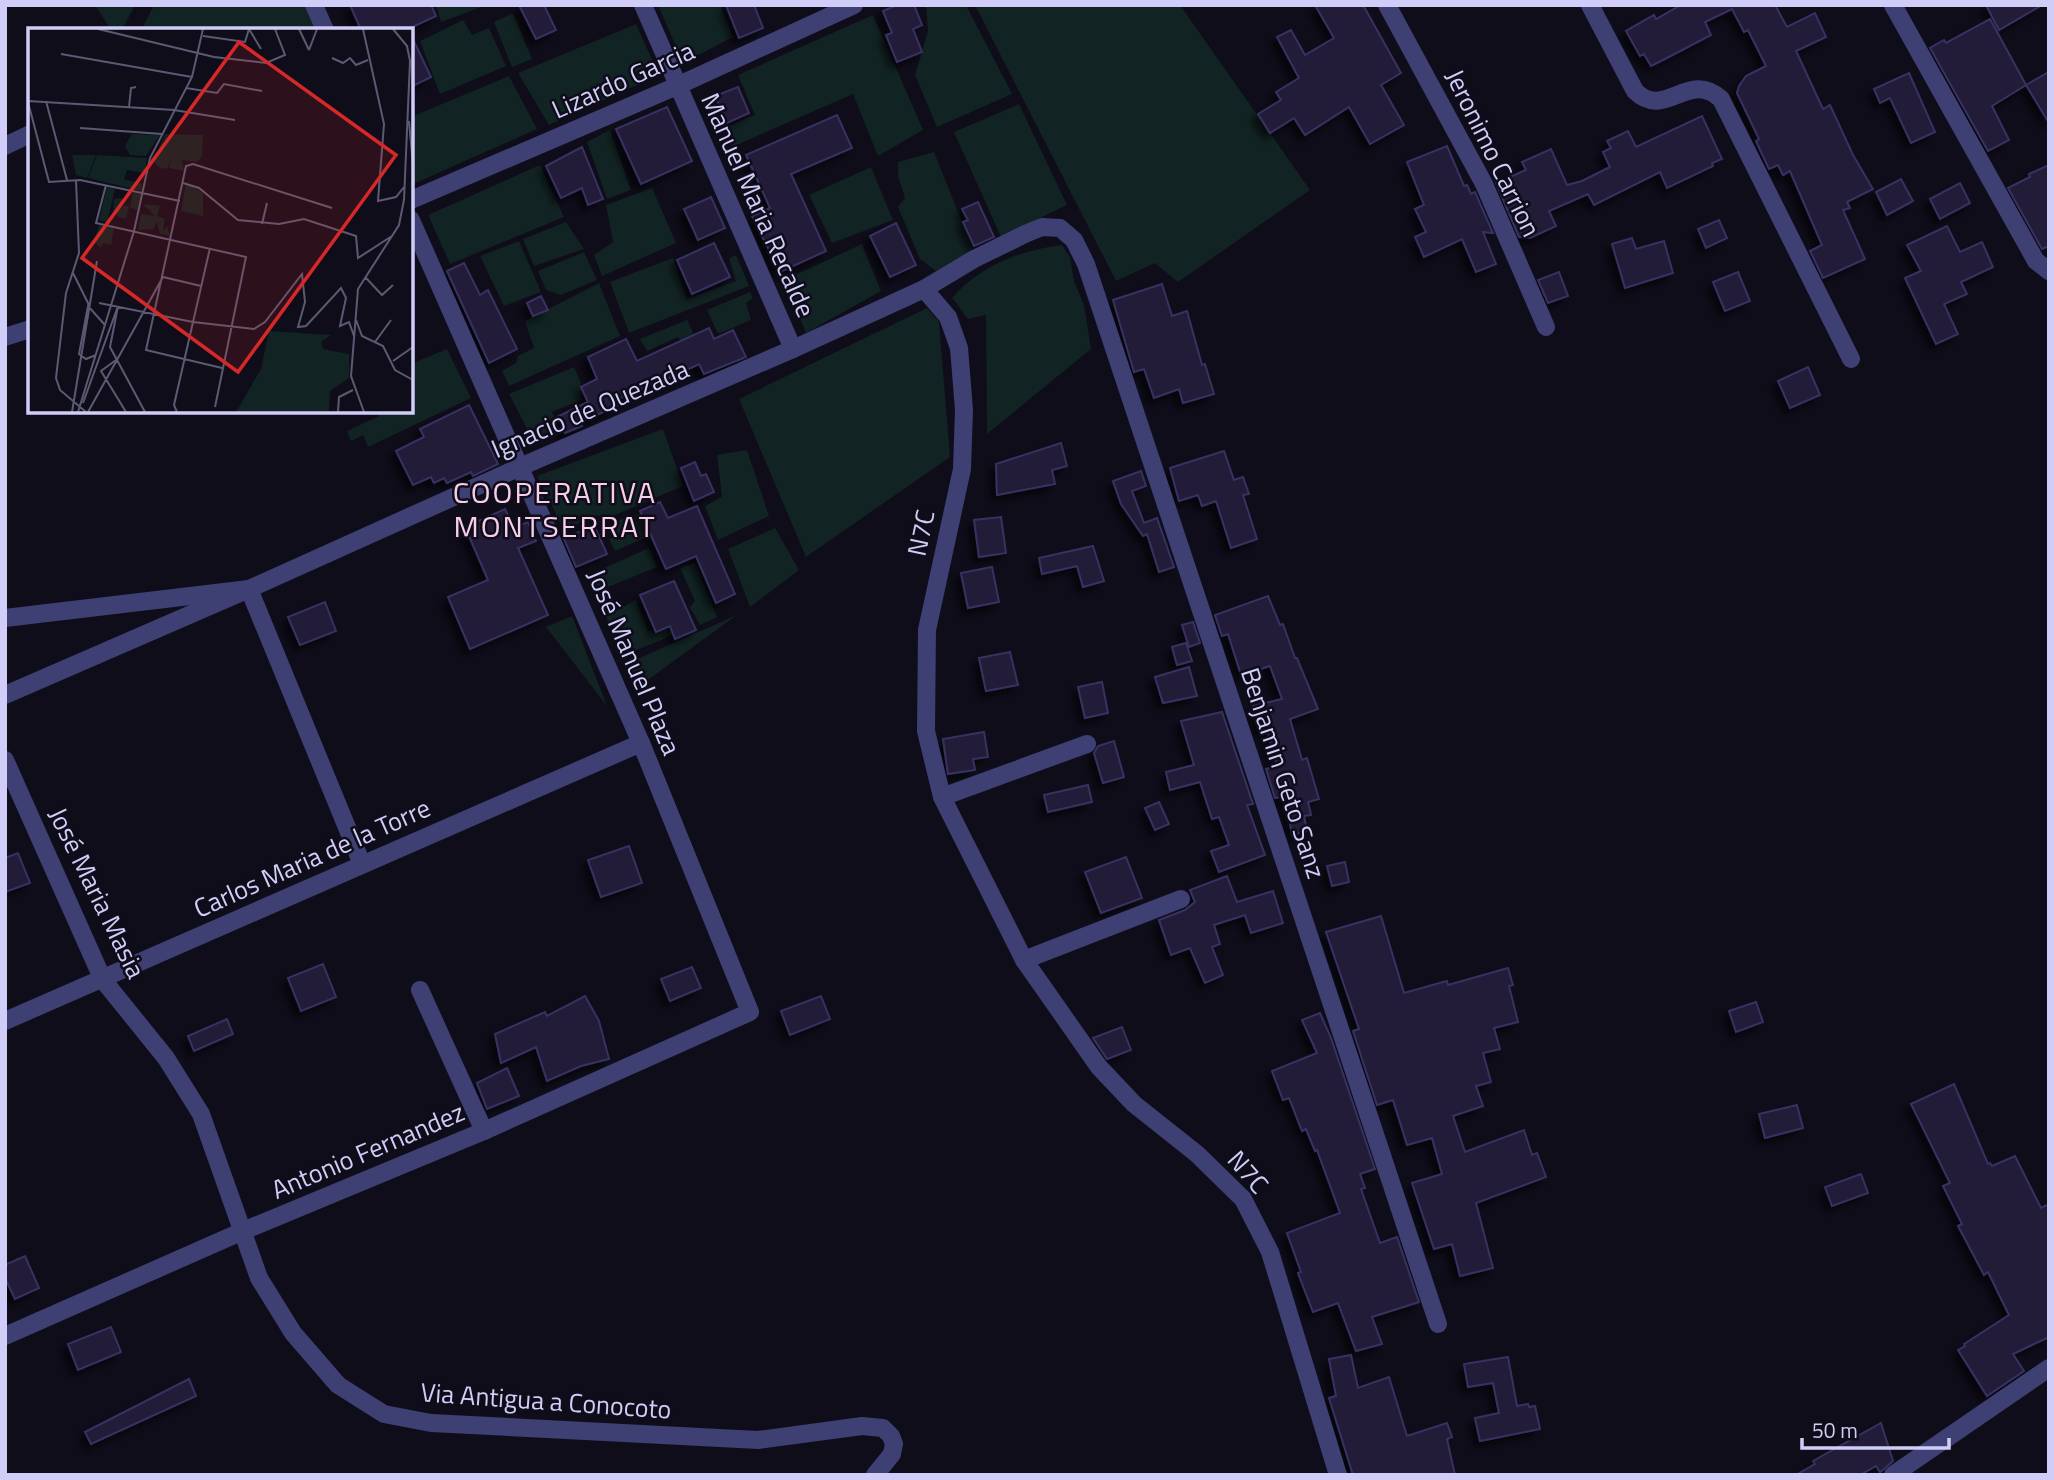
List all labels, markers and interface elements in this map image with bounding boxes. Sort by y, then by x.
inset map [28,28,413,413]
street label: Lizardo Garcia [545,31,700,128]
street label: Jeronimo Carrion [1436,62,1551,243]
street label: Manuel Maria Recalde [691,86,825,323]
street label: Ignacio de Quezada [485,349,695,468]
district label: COOPERATIVA MONTSERRAT [453,469,657,549]
street label: N7C [897,506,944,560]
street label: José Manuel Plaza [578,563,691,761]
street label: Benjamin Geto Sanz [1231,662,1336,883]
street label: Carlos Maria de la Torre [187,788,436,927]
street label: José Maria Masia [39,801,156,985]
street label: Antonio Fernandez [265,1092,470,1209]
street label: N7C [1218,1141,1278,1202]
street label: Via Antigua a Conocoto [419,1372,673,1429]
scale bar [1802,1406,1949,1450]
text: 50 m [1812,1414,1858,1446]

